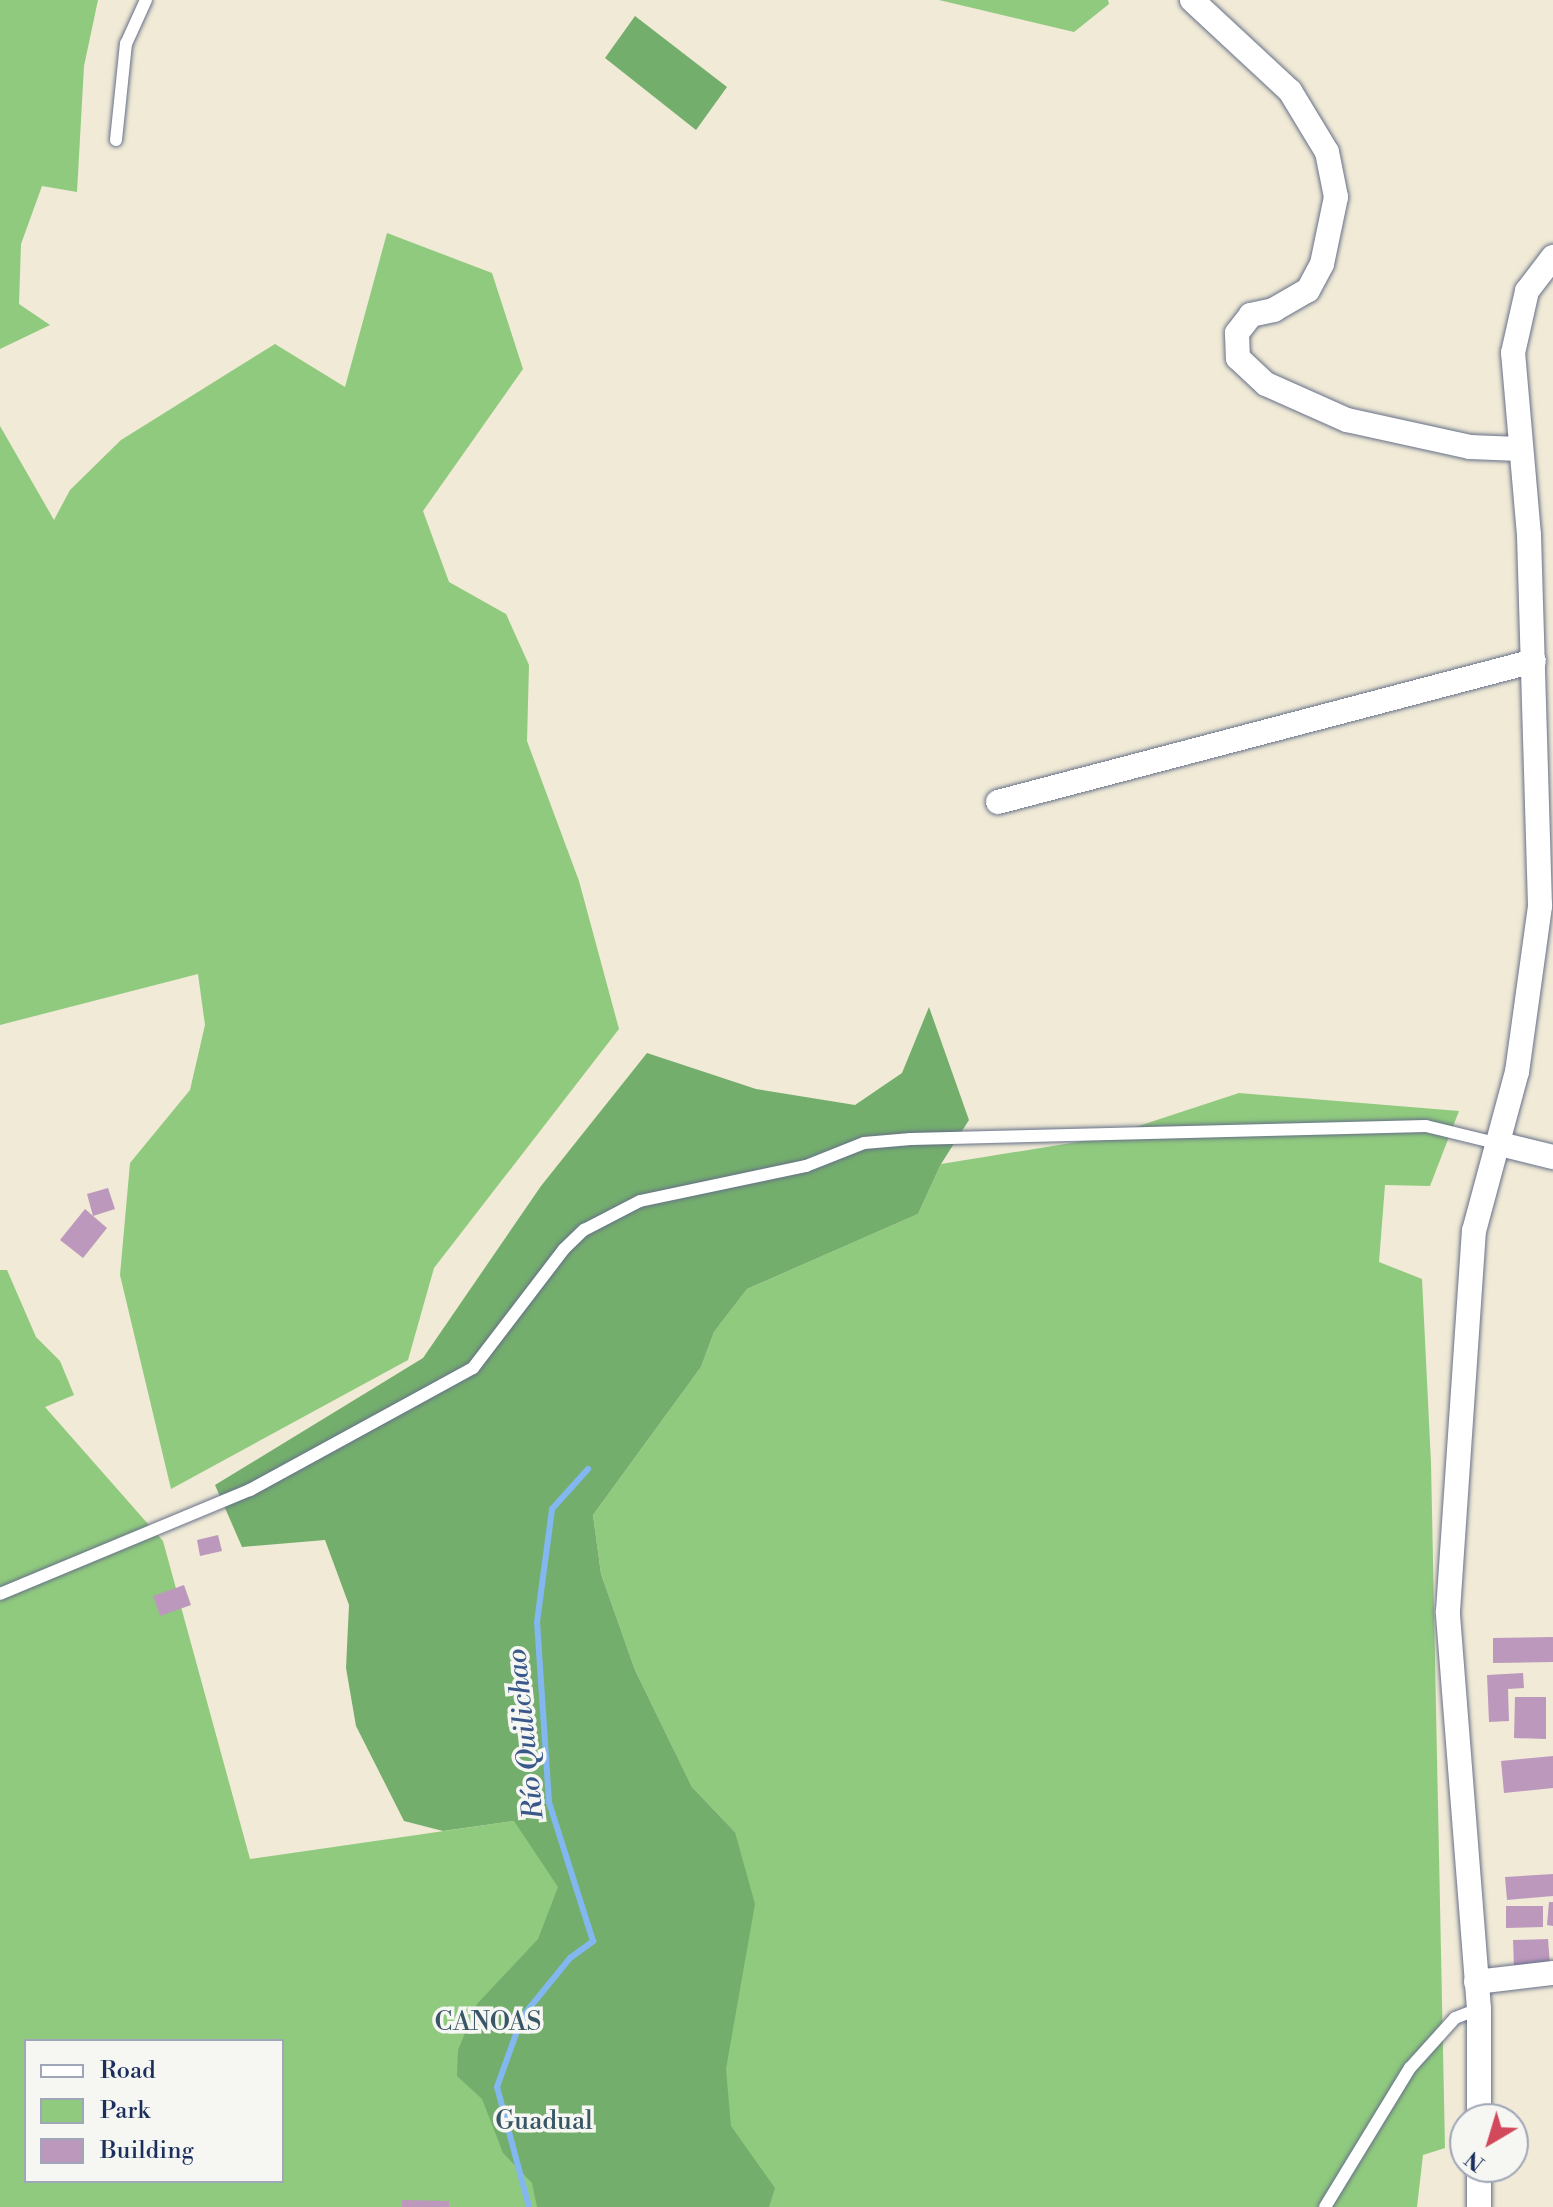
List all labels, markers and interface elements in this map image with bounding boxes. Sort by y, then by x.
water label: Río Quilichao [500,1647,552,1821]
park label: CANOAS [434,2007,542,2039]
legend [24,2039,284,2183]
text: Road [100,2056,156,2086]
text: Park [100,2096,150,2126]
north arrow [1449,2103,1529,2183]
park label: Guadual [495,2106,593,2138]
text: Building [100,2136,194,2166]
text: N [1460,2145,1490,2177]

